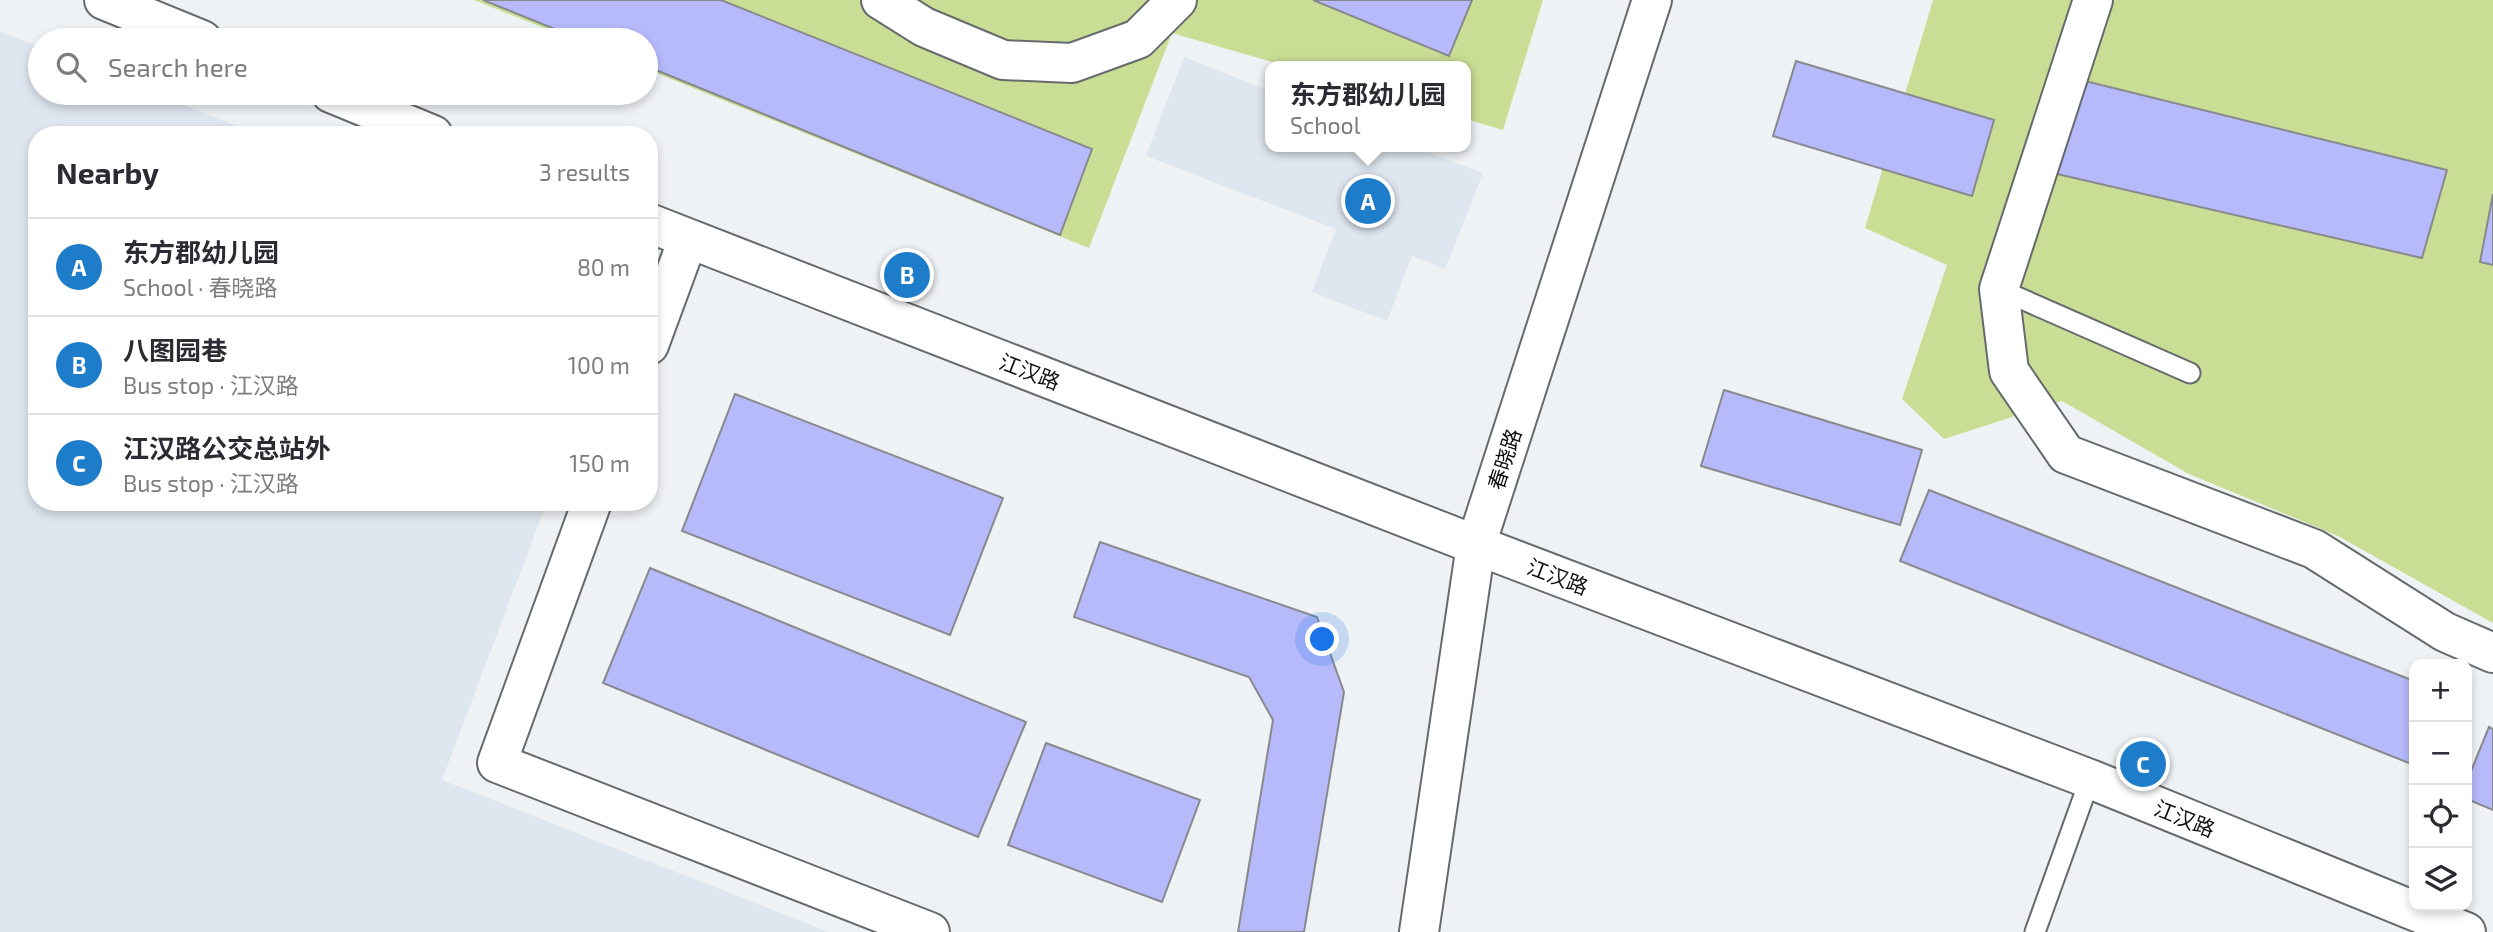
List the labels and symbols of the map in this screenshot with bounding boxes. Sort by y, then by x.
pin: A [1345,175,1391,227]
pin: B [884,249,930,301]
street label: 江汉路 [996,348,1064,394]
street label: 春晓路 [1482,425,1526,493]
street label: 江汉路 [1524,553,1592,599]
your location [1305,622,1339,656]
pin: C [2120,738,2166,790]
street label: 江汉路 [2151,795,2219,841]

